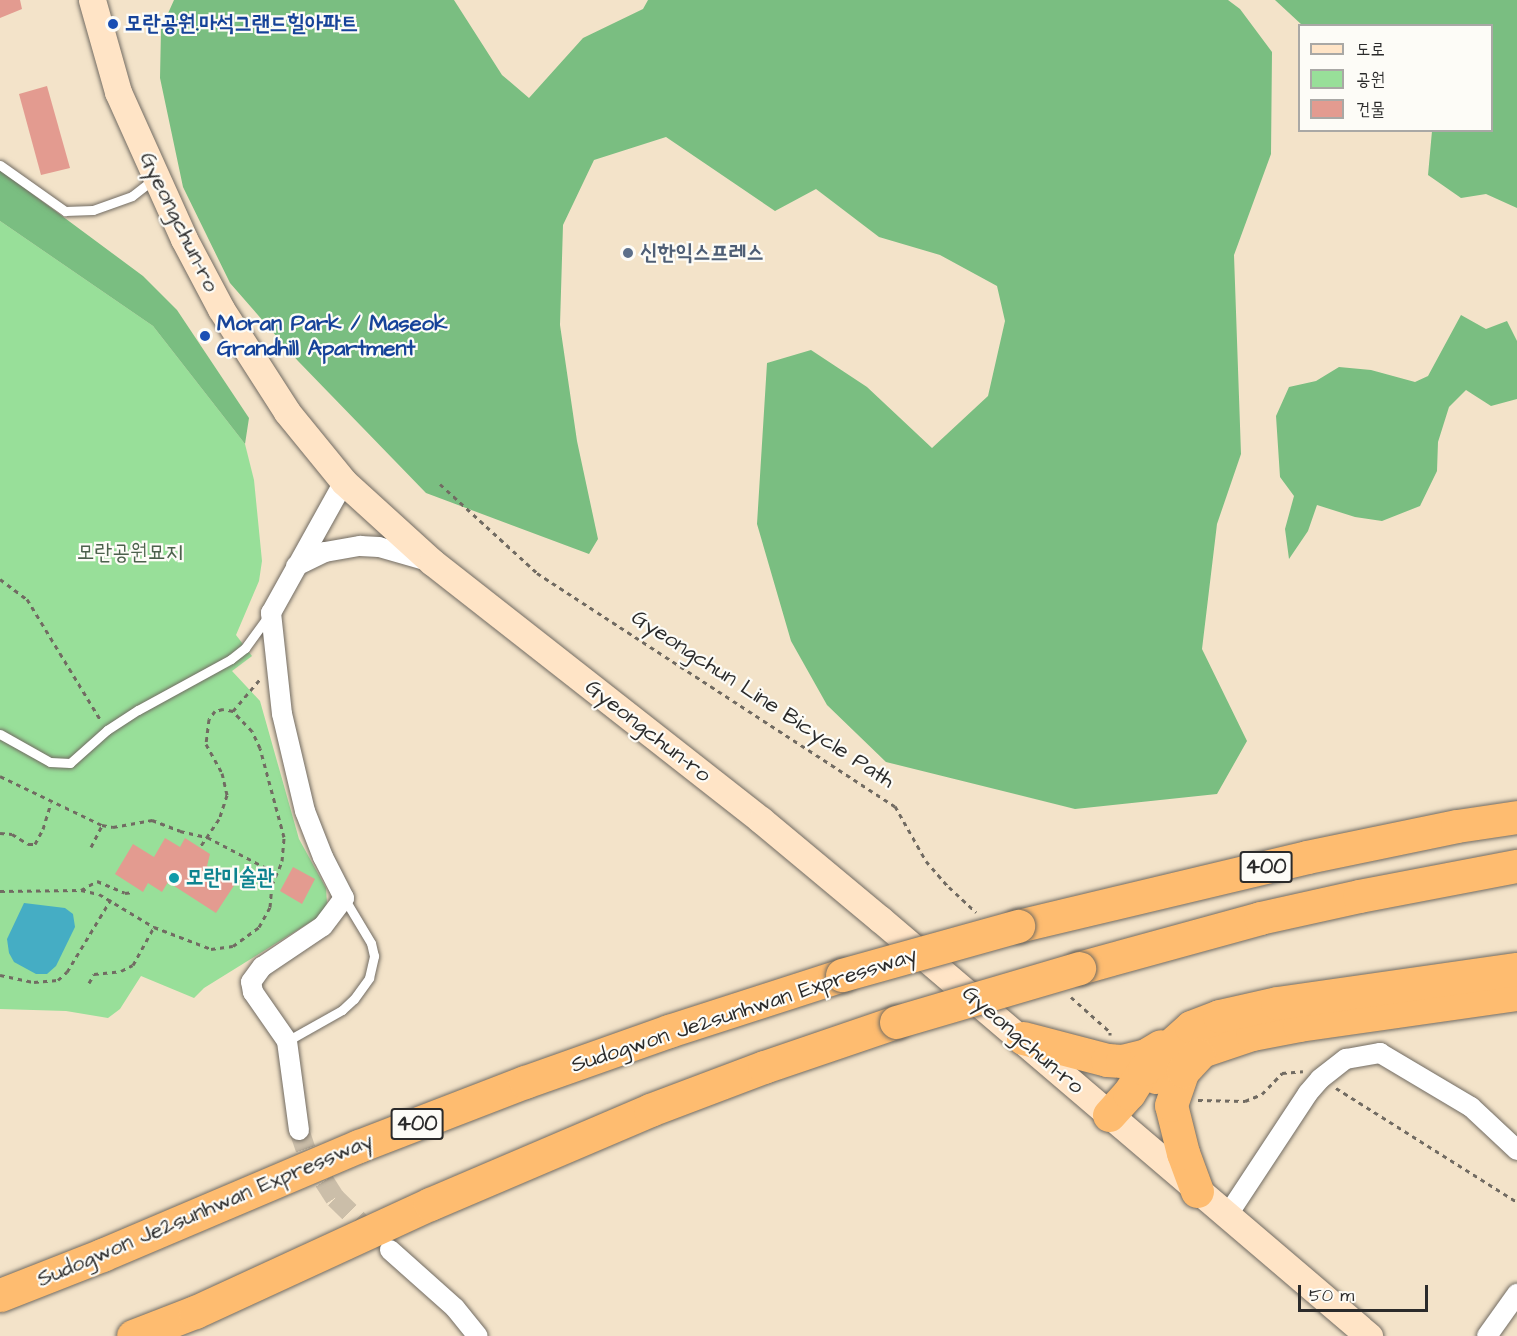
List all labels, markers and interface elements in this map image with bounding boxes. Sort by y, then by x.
place label: 모란공원.마석그랜드힐아파트 [125,11,358,37]
marker: 모란공원.마석그랜드힐아파트 [106,17,120,31]
legend [1298,24,1493,132]
text: 도로 [1356,37,1385,62]
text: 공원 [1356,67,1385,92]
text: 건물 [1356,97,1385,122]
street label: Gyeongchun-ro [134,148,224,296]
place label: 신한익스프레스 [640,240,764,266]
marker: 신한익스프레스 [621,246,635,260]
place label: Moran Park / Maseok Grandhill Apartment [217,310,447,362]
marker: Moran Park / Maseok Grandhill Apartment [198,329,212,343]
park label: 모란공원묘지 [77,540,183,566]
street label: Gyeongchun Line Bicycle Path [627,604,899,794]
street label: Gyeongchun-ro [580,674,716,788]
road number: 400 [1239,849,1293,885]
place label: 모란미술관 [186,865,275,891]
marker: 모란미술관 [167,871,181,885]
street label: Sudogwon Je2sunhwan Expressway [568,941,920,1079]
street label: Gyeongchun-ro [957,980,1089,1100]
road number: 400 [390,1106,444,1142]
street label: Sudogwon Je2sunhwan Expressway [33,1127,377,1293]
scale bar [1301,1273,1432,1311]
text: 50 m [1309,1283,1354,1308]

